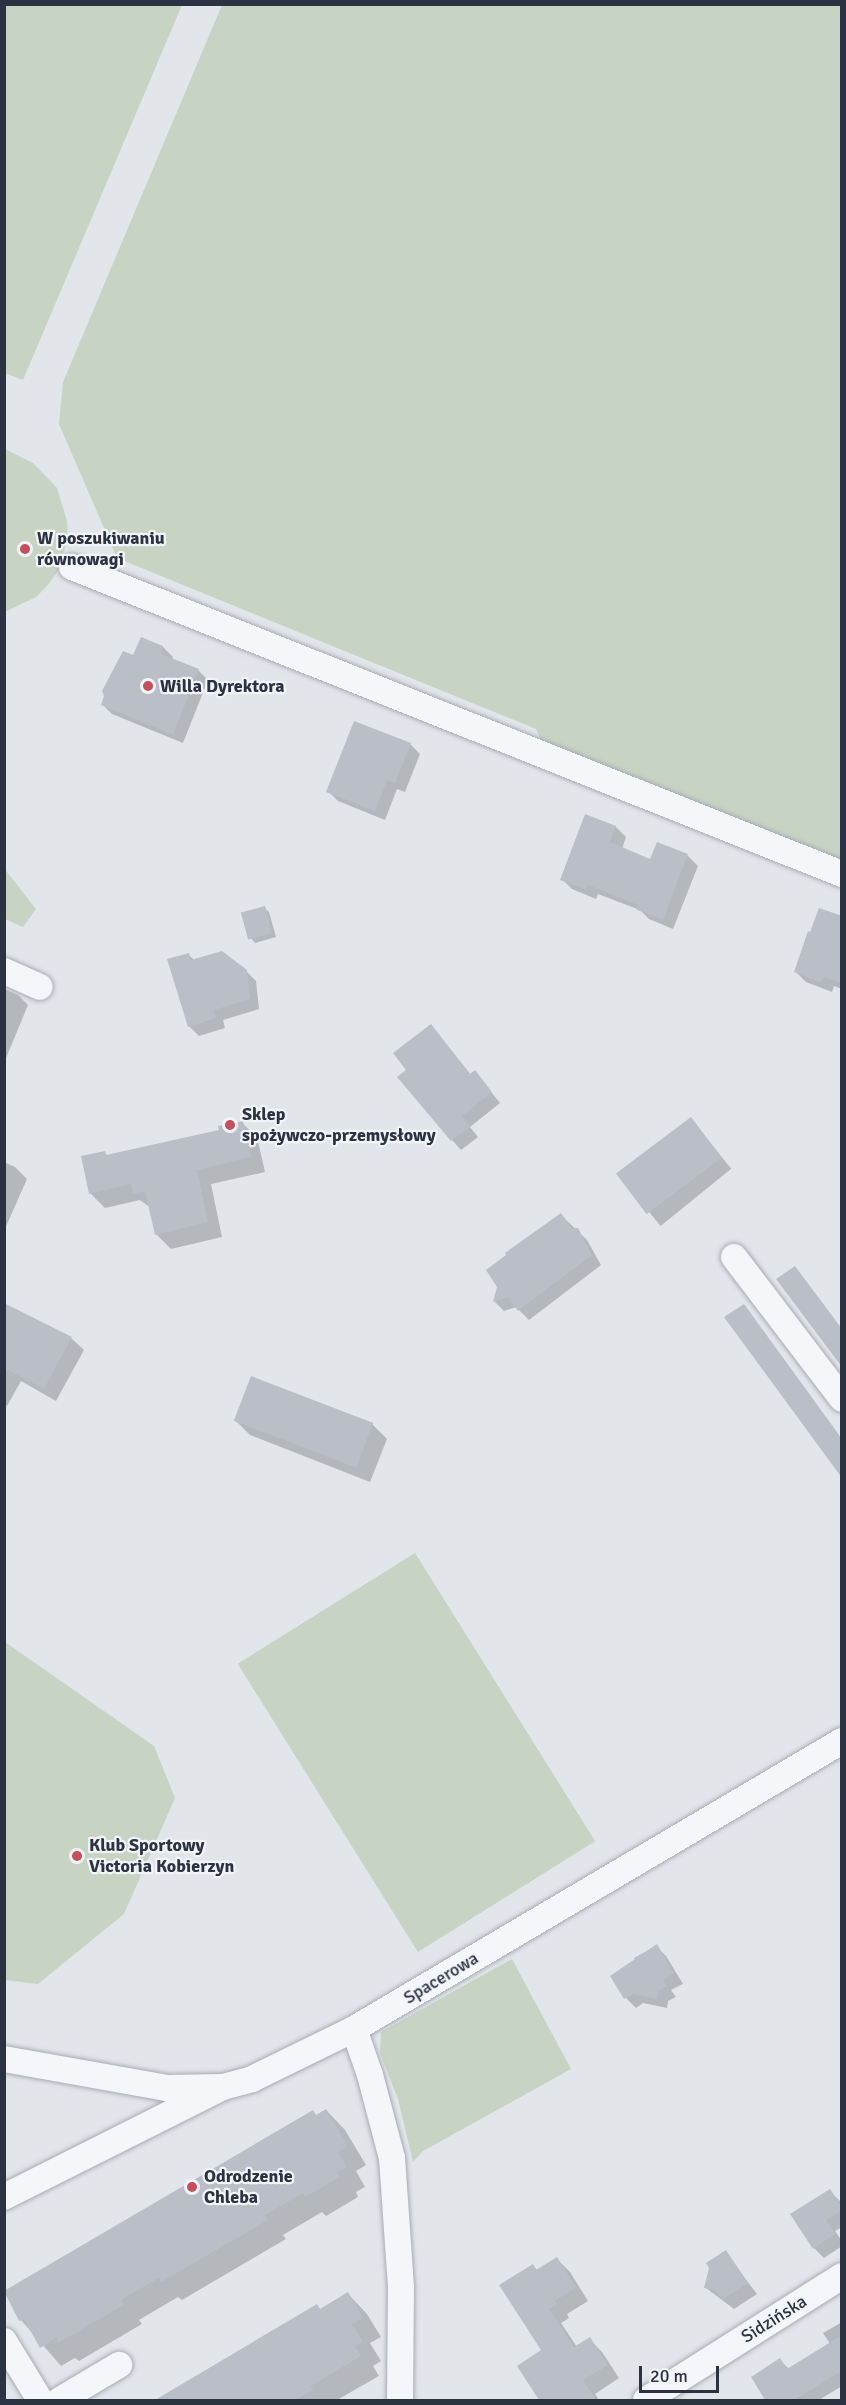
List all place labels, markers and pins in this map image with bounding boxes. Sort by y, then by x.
place label: W poszukiwaniu równowagi [37,528,165,570]
marker: W poszukiwaniu równowagi [18,542,32,556]
place label: Willa Dyrektora [160,675,284,697]
marker: Willa Dyrektora [141,679,155,693]
place label: Sklep spożywczo-przemysłowy [242,1104,436,1146]
marker: Sklep spożywczo-przemysłowy [223,1118,237,1132]
place label: Klub Sportowy Victoria Kobierzyn [89,1835,234,1878]
marker: Klub Sportowy Victoria Kobierzyn [70,1849,84,1863]
place label: Odrodzenie Chleba [204,2166,293,2208]
marker: Odrodzenie Chleba [185,2180,199,2194]

